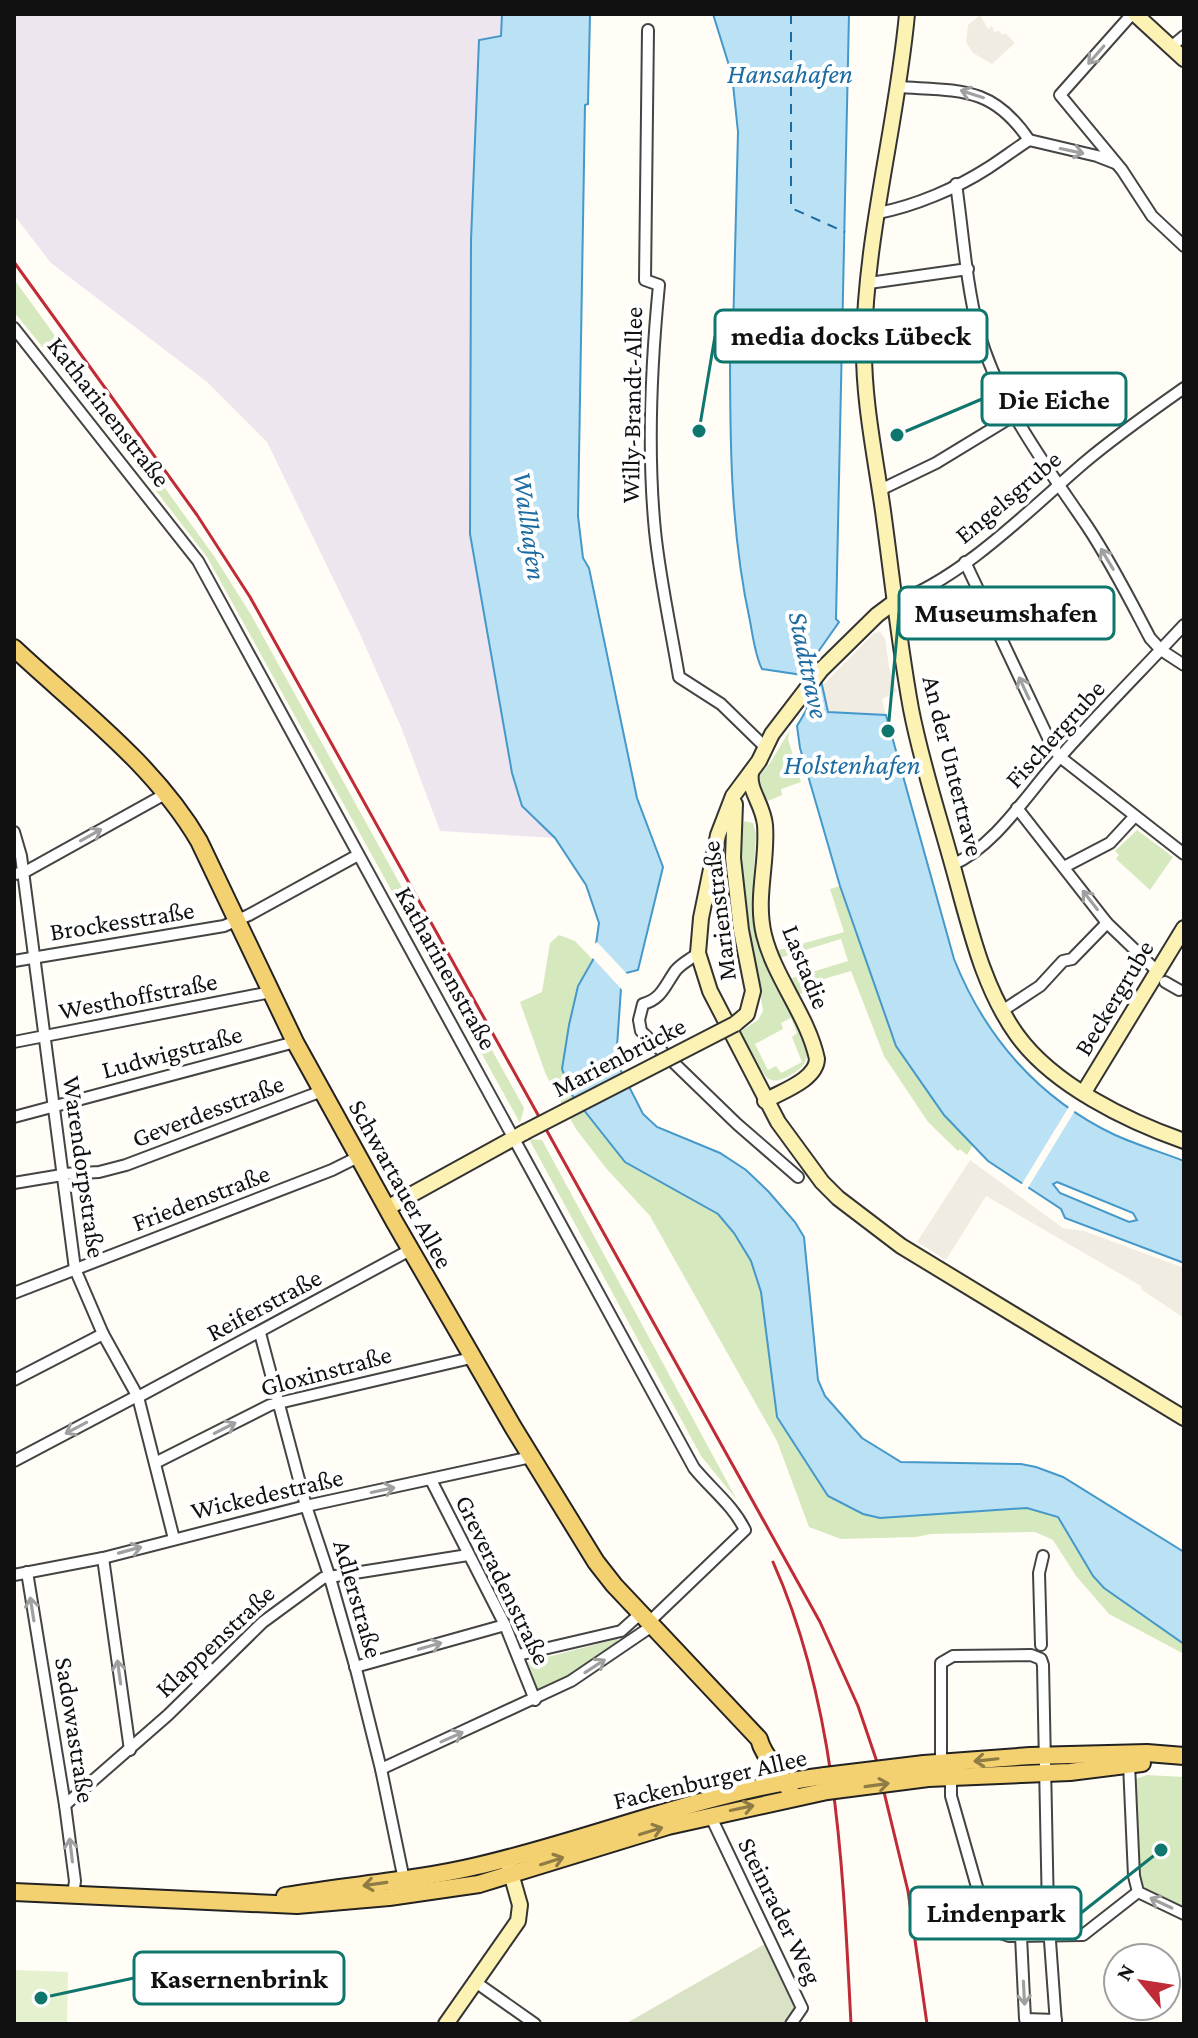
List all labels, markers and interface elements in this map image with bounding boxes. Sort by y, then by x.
one-way arrow [1087,44,1105,64]
water label: Hansahafen [727,58,853,89]
one-way arrow [960,86,985,101]
one-way arrow [1059,144,1085,159]
street label: Willy-Brandt-Allee [616,306,648,504]
callout: media docks Lübeck [715,310,987,362]
text: media docks Lübeck [731,320,972,351]
street label: Katharinenstraße [41,331,177,493]
callout: Die Eiche [982,373,1126,425]
text: Die Eiche [998,384,1110,415]
street label: Engelsgrube [949,444,1067,550]
water label: Wallhafen [507,470,553,582]
one-way arrow [1099,548,1115,571]
callout: Museumshafen [899,587,1114,639]
text: Museumshafen [914,597,1098,628]
water label: Stadttrave [783,609,836,722]
street label: An der Untertrave [917,673,989,859]
street label: Fischergrube [999,674,1111,794]
one-way arrow [1016,676,1031,700]
water label: Holstenhafen [783,749,921,780]
one-way arrow [79,827,103,842]
street label: Marienstraße [696,839,742,983]
street label: Katharinenstraße [389,881,503,1055]
one-way arrow [1082,890,1099,912]
street label: Brockesstraße [48,895,196,947]
street label: Lastadie [776,921,836,1013]
street label: Beckergrube [1068,935,1160,1061]
street label: Westhoffstraße [56,966,220,1026]
street label: Marienbrücke [547,1011,691,1103]
street label: Ludwigstraße [99,1019,245,1085]
street label: Geverdesstraße [128,1069,288,1153]
street label: Warendorpstraße [57,1074,111,1260]
street label: Schwartauer Allee [343,1095,459,1273]
street label: Friedenstraße [128,1159,274,1237]
street label: Reiferstraße [202,1263,326,1347]
street label: Gloxinstraße [257,1340,395,1402]
one-way arrow [212,1419,236,1435]
one-way arrow [64,1421,88,1437]
street label: Wickedestraße [188,1462,346,1526]
one-way arrow [370,1482,395,1497]
street label: Greveradenstraße [449,1490,557,1670]
street label: Adlerstraße [327,1537,389,1661]
one-way arrow [117,1542,143,1557]
street label: Klappenstraße [150,1579,280,1703]
one-way arrow [24,1597,39,1622]
one-way arrow [417,1638,443,1653]
street label: Sadowastraße [49,1655,101,1805]
one-way arrow [584,1658,606,1675]
one-way arrow [111,1660,126,1686]
one-way arrow [440,1729,464,1744]
street label: Fackenburger Allee [610,1743,810,1815]
one-way arrow [973,1752,1000,1767]
one-way arrow [864,1777,890,1792]
one-way arrow [729,1800,755,1815]
one-way arrow [638,1823,663,1837]
street label: Steinrader Weg [732,1833,828,1989]
one-way arrow [63,1838,78,1863]
one-way arrow [539,1853,564,1867]
one-way arrow [362,1876,389,1891]
callout: Lindenpark [910,1887,1081,1939]
one-way arrow [1149,1895,1173,1910]
text: Lindenpark [927,1897,1066,1928]
north arrow [1102,1942,1182,2022]
callout: Kasernenbrink [134,1952,344,2004]
text: N [1111,1960,1140,1985]
text: Kasernenbrink [150,1963,329,1994]
one-way arrow [1016,1979,1031,2006]

